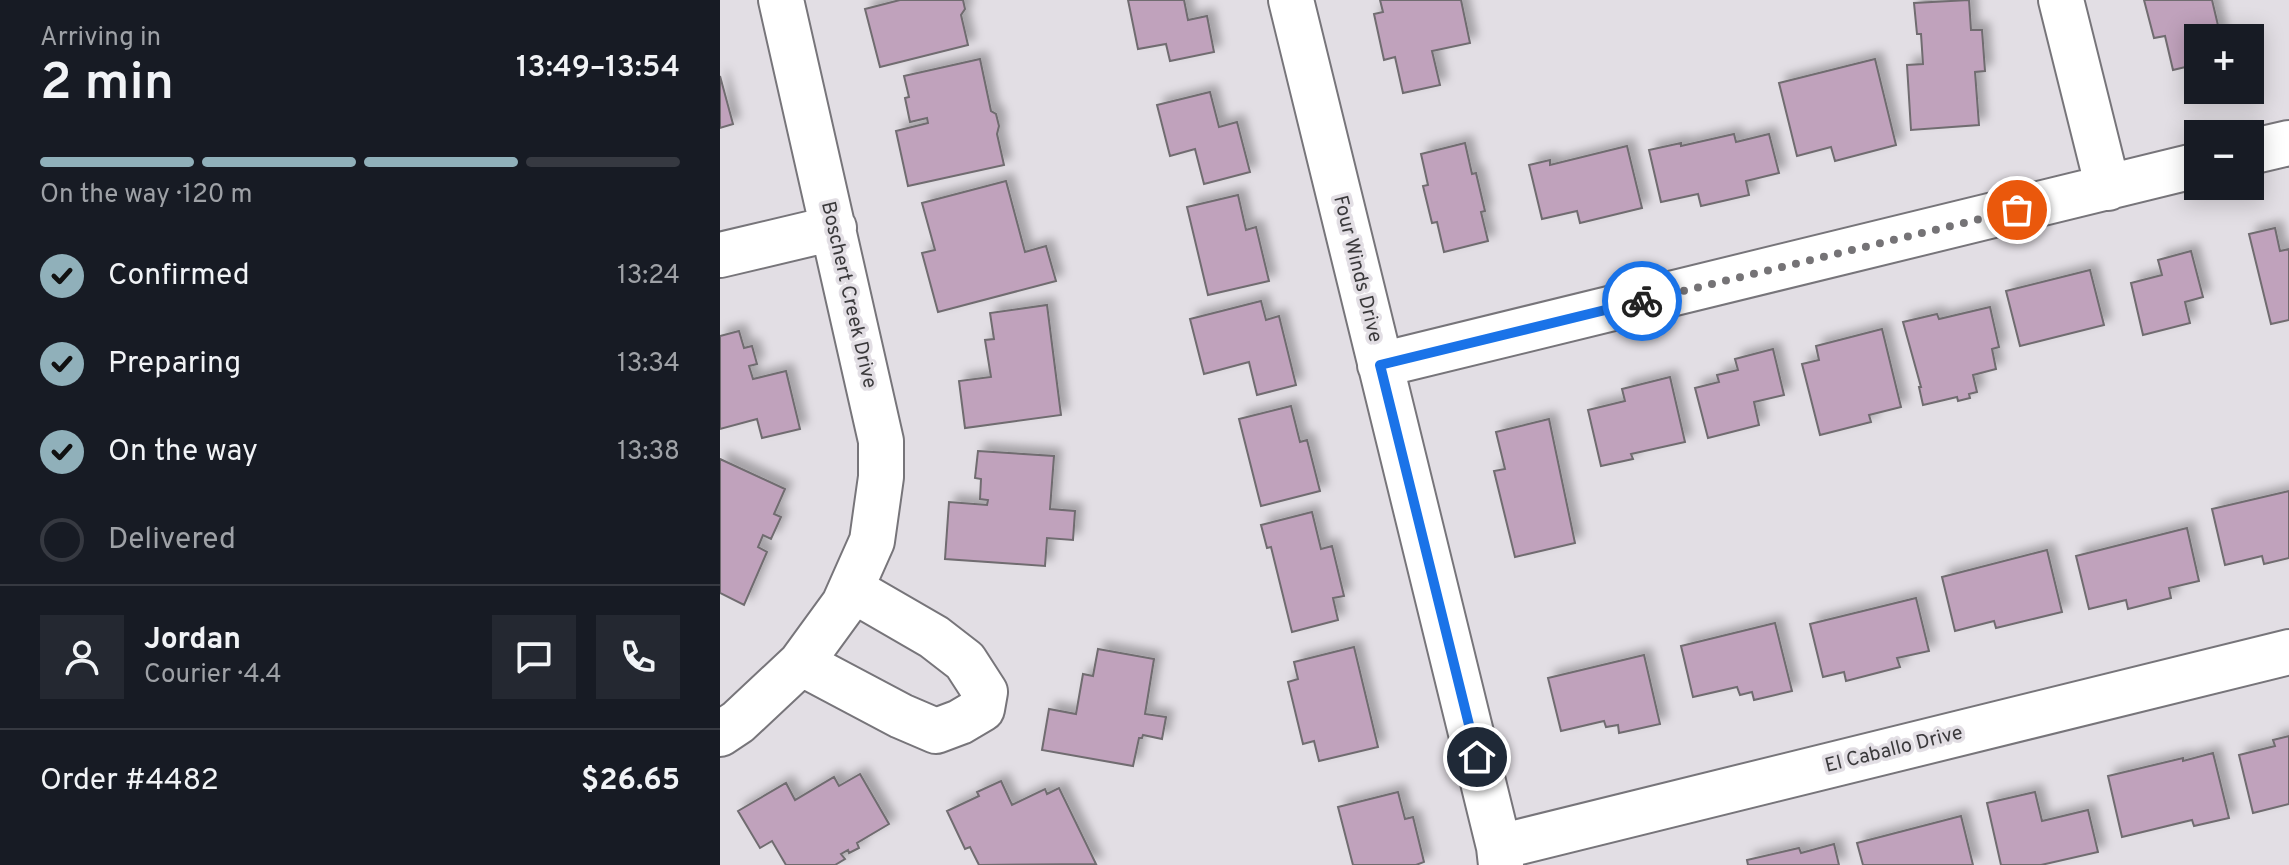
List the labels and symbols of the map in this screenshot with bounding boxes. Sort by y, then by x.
pin [1983,176,2051,244]
street label: Four Winds Drive [1326,193,1388,345]
street label: Boschert Creek Drive [814,199,882,391]
courier [1602,261,1682,341]
street label: El Caballo Drive [1822,720,1966,780]
pin [1443,723,1511,791]

